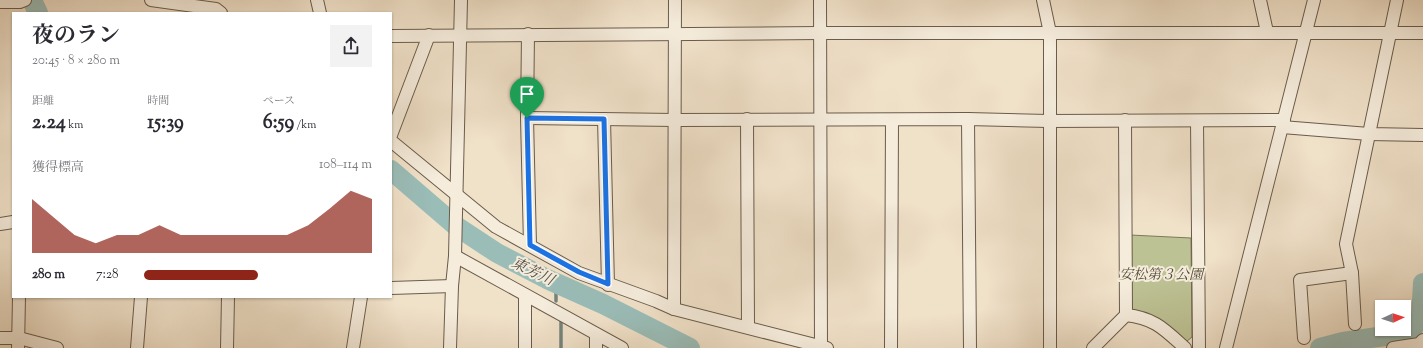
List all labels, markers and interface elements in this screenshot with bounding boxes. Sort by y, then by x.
text: 夜のラン [32,21,120,53]
button: share [330,25,372,67]
text: 20:45 · 8 × 280 m [32,52,120,70]
pin [510,77,544,118]
icon: arrive [516,83,538,105]
text: 距離 [32,93,54,109]
text: 時間 [147,93,169,109]
text: ペース [263,93,295,109]
text: 2.24 [32,109,66,138]
text: 15:39 [147,109,184,138]
text: 6:59 [263,109,294,138]
text: km [66,117,83,133]
text: /km [294,117,316,133]
text: 108–114 m [319,156,372,174]
text: 獲得標高 [32,159,84,177]
water label: 東芳川 [508,253,559,293]
text: 280 m [32,266,65,284]
text: 7:28 [96,266,118,284]
park label: 安松第３公園 [1119,266,1205,286]
north arrow [1375,300,1411,336]
map controls [1375,300,1411,336]

